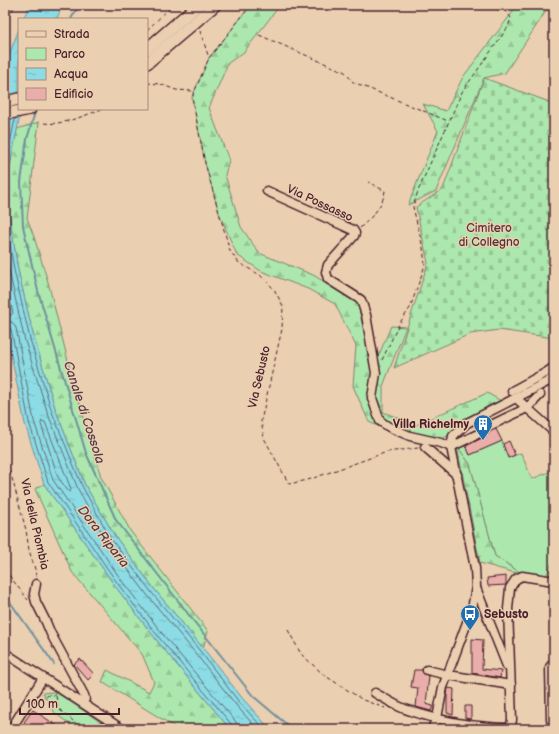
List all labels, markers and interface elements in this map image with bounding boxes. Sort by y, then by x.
legend [18,18,148,110]
text: Strada [54,27,90,42]
text: Parco [54,47,85,62]
text: Acqua [54,67,88,82]
text: Edificio [54,87,94,102]
street label: Via Possasso [284,182,356,225]
park label: Cimitero di Collegno [458,221,520,250]
street label: Via Sebusto [245,344,274,410]
water label: Canale di Cossola [60,359,108,466]
building icon: Villa Richelmy [472,413,494,441]
place label: Villa Richelmy [393,417,469,432]
street label: Via della Piombia [17,477,52,571]
water label: Dora Riparia [74,502,132,571]
bus stop icon: Sebusto [459,603,481,631]
place label: Sebusto [484,607,529,622]
scale bar [20,690,119,716]
text: 100 m [26,697,58,712]

